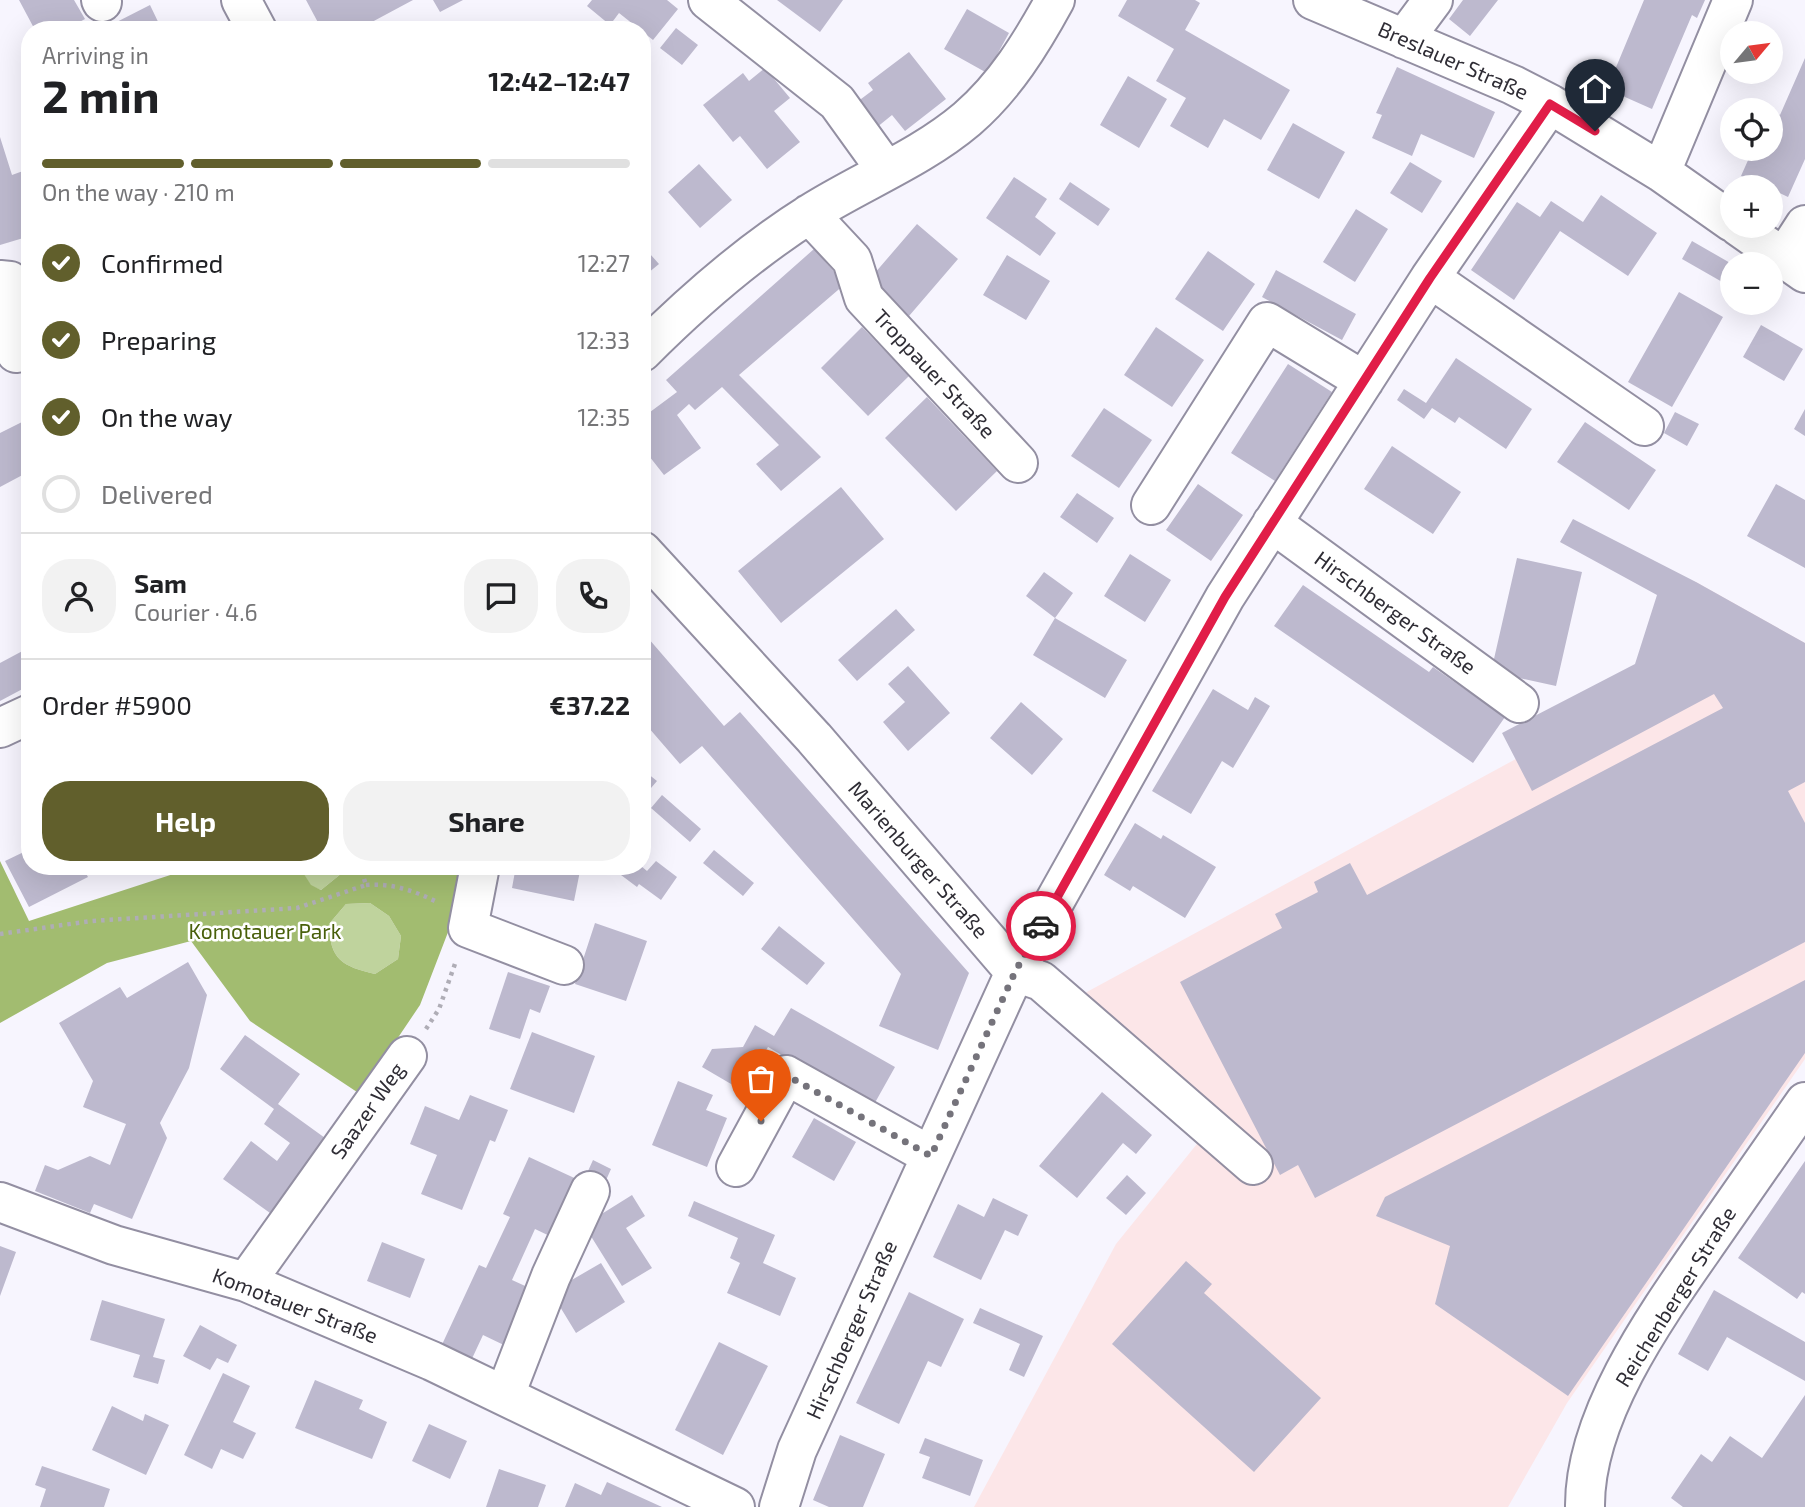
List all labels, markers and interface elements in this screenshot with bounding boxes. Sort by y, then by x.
street label: Breslauer Straße [1375,15,1533,104]
north arrow [1720,21,1783,84]
map controls [1720,21,1783,315]
text: Arriving in [42,41,149,69]
pin [1565,59,1625,131]
text: 12:42–12:47 [488,65,630,96]
text: 2 min [42,67,160,122]
icon: home [1576,70,1614,108]
button: locate [1720,98,1783,161]
button: + [1720,175,1783,238]
text: On the way · 210 m [42,178,235,206]
icon: check [42,244,80,282]
text: Confirmed [101,247,224,278]
text: 12:27 [578,249,630,277]
button: − [1720,252,1783,315]
street label: Troppauer Straße [869,303,1001,443]
icon: check [42,321,80,359]
text: Preparing [101,324,216,355]
text: 12:33 [577,326,630,354]
icon: check [42,398,80,436]
text: On the way [101,401,232,432]
text: 12:35 [577,403,630,431]
text: Delivered [101,478,213,509]
street label: Hirschberger Straße [1310,545,1481,679]
button: person [42,559,116,633]
button: chat [464,559,538,633]
button: phone [556,559,630,633]
text: Sam [134,567,187,598]
text: Courier · 4.6 [134,598,258,626]
text: Order #5900 [42,689,192,720]
text: €37.22 [549,689,630,720]
street label: Marienburger Straße [844,775,994,943]
button: Help [42,781,329,861]
button: Share [343,781,630,861]
courier [1006,891,1076,961]
icon: car [1022,907,1060,945]
park label: Komotauer Park [189,918,342,943]
pin [731,1049,791,1121]
street label: Saazer Weg [324,1057,409,1163]
icon: bag [742,1060,780,1098]
street label: Reichenberger Straße [1609,1202,1740,1391]
street label: Hirschberger Straße [800,1236,901,1423]
street label: Komotauer Straße [209,1262,382,1348]

